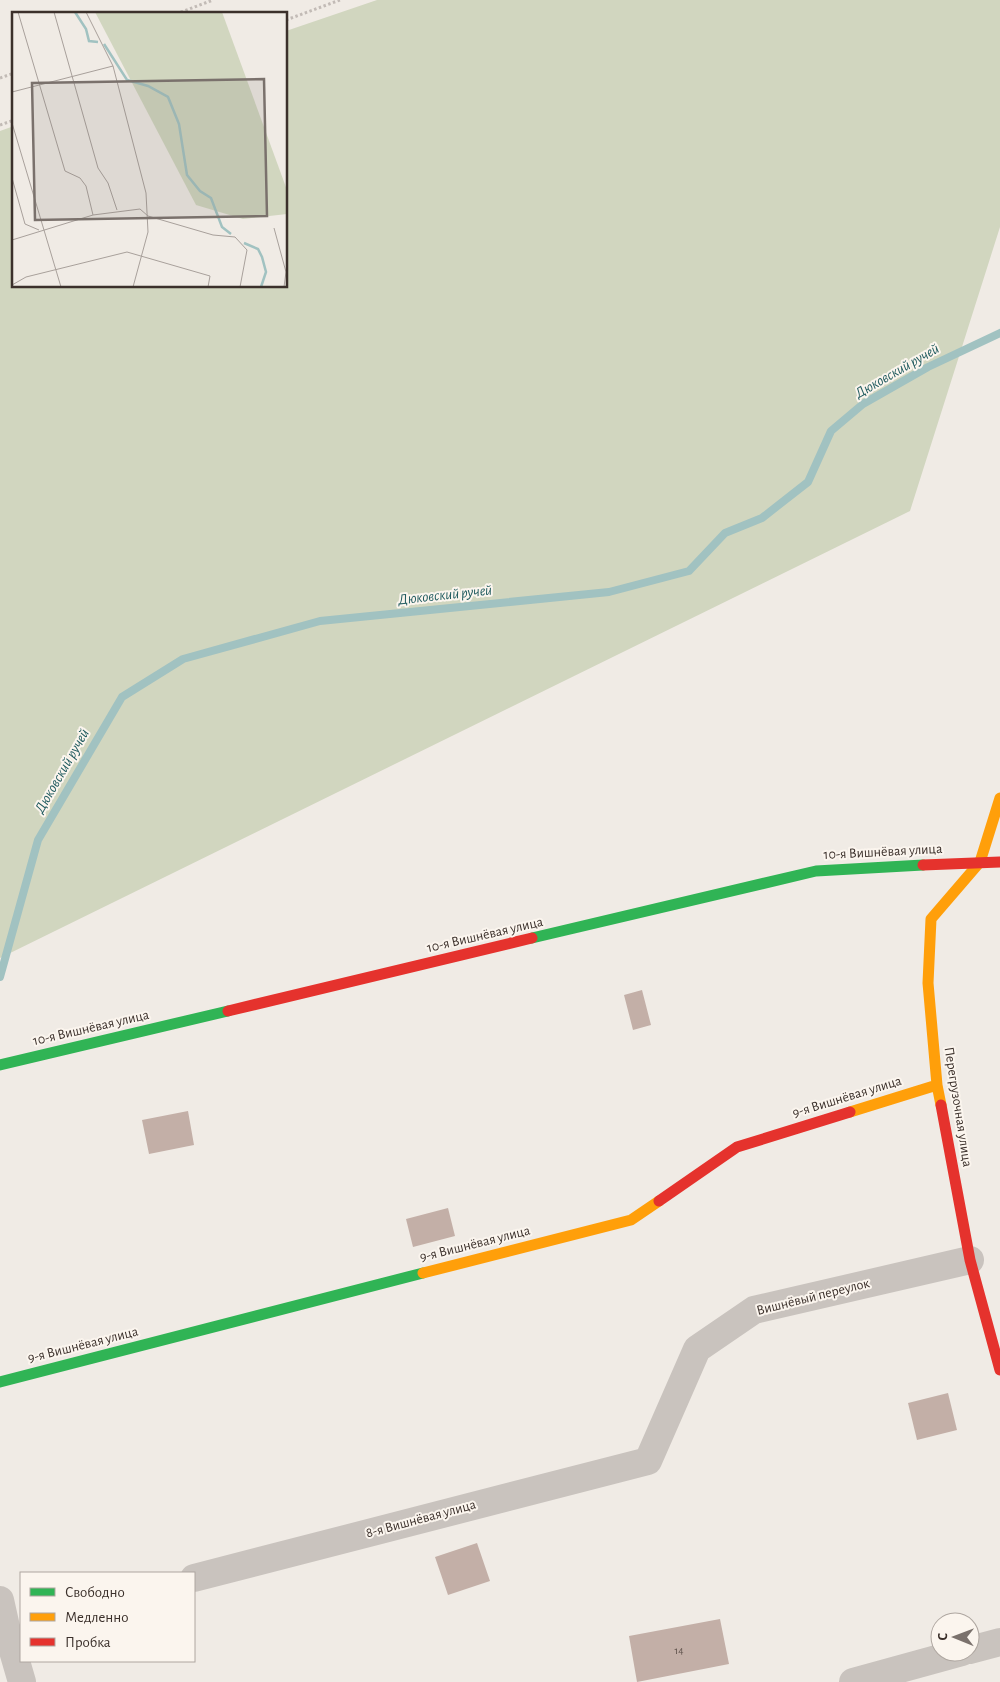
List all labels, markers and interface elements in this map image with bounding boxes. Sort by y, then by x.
inset map [12,12,288,288]
water label: Дюковский ручей [852,341,942,402]
water label: Дюковский ручей [396,583,493,607]
water label: Дюковский ручей [31,726,92,816]
street label: 10-я Вишнёвая улица [823,842,943,862]
street label: 10-я Вишнёвая улица [426,915,545,955]
street label: 10-я Вишнёвая улица [32,1008,151,1048]
street label: Перегрузочная улица [942,1046,974,1169]
street label: 9-я Вишнёвая улица [791,1074,904,1120]
street label: 9-я Вишнёвая улица [418,1223,532,1264]
street label: Вишнёвый переулок [755,1276,871,1318]
street label: 9-я Вишнёвая улица [26,1324,140,1365]
street label: 8-я Вишнёвая улица [364,1497,478,1540]
legend [20,1572,195,1662]
text: Свободно [65,1585,125,1600]
text: Медленно [65,1610,129,1625]
north arrow [930,1612,980,1662]
text: С [936,1633,950,1641]
text: Пробка [65,1635,111,1650]
house number: 14 [674,1645,684,1656]

